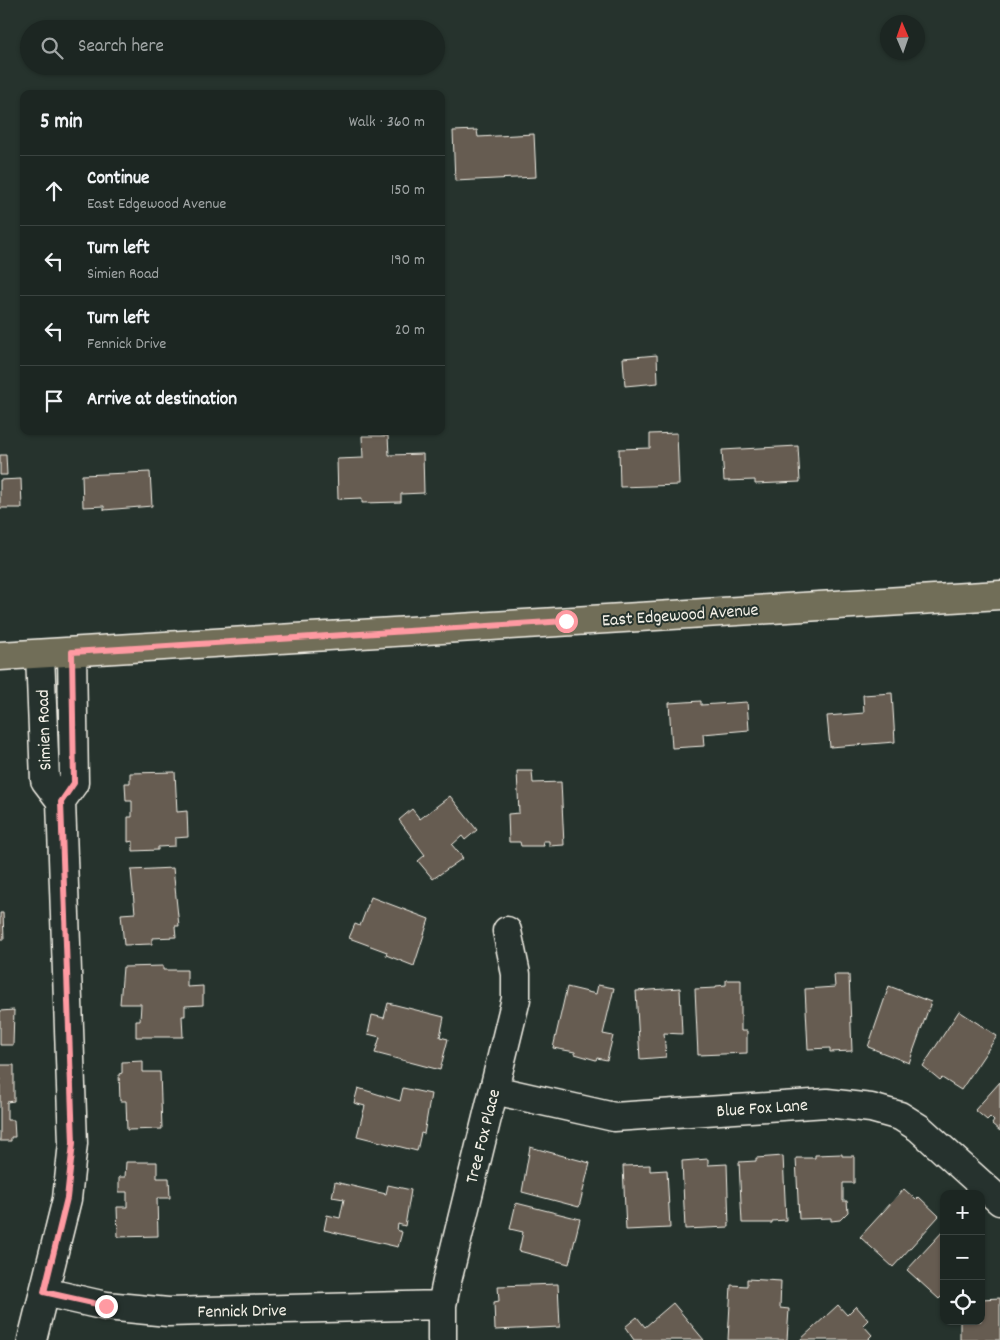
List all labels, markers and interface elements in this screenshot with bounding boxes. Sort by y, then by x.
north arrow [880,15,925,60]
search box [20,20,445,75]
icon: search [38,34,66,62]
text: Search here [78,34,164,61]
text: 5 min [40,108,83,138]
text: Walk · 360 m [349,111,425,134]
text: Continue [87,166,149,193]
icon: ahead [40,177,68,205]
text: 150 m [391,179,425,202]
text: East Edgewood Avenue [87,193,226,216]
text: Turn left [87,236,150,263]
icon: left [40,247,68,275]
text: 190 m [391,249,425,272]
text: Simien Road [87,263,159,286]
text: Turn left [87,306,150,333]
icon: left [40,317,68,345]
text: 20 m [395,319,425,342]
text: Fennick Drive [87,333,166,356]
icon: arrive [40,387,68,415]
text: Arrive at destination [87,387,237,414]
street label: East Edgewood Avenue [601,599,759,634]
route start [555,610,578,633]
street label: Simien Road [32,689,59,771]
street label: Tree Fox Place [461,1087,508,1187]
street label: Blue Fox Lane [716,1094,809,1125]
map controls [940,1190,985,1325]
button: + [940,1190,985,1235]
button: − [940,1235,985,1280]
button: locate [940,1280,985,1325]
route end [95,1295,118,1318]
street label: Fennick Drive [197,1299,287,1326]

